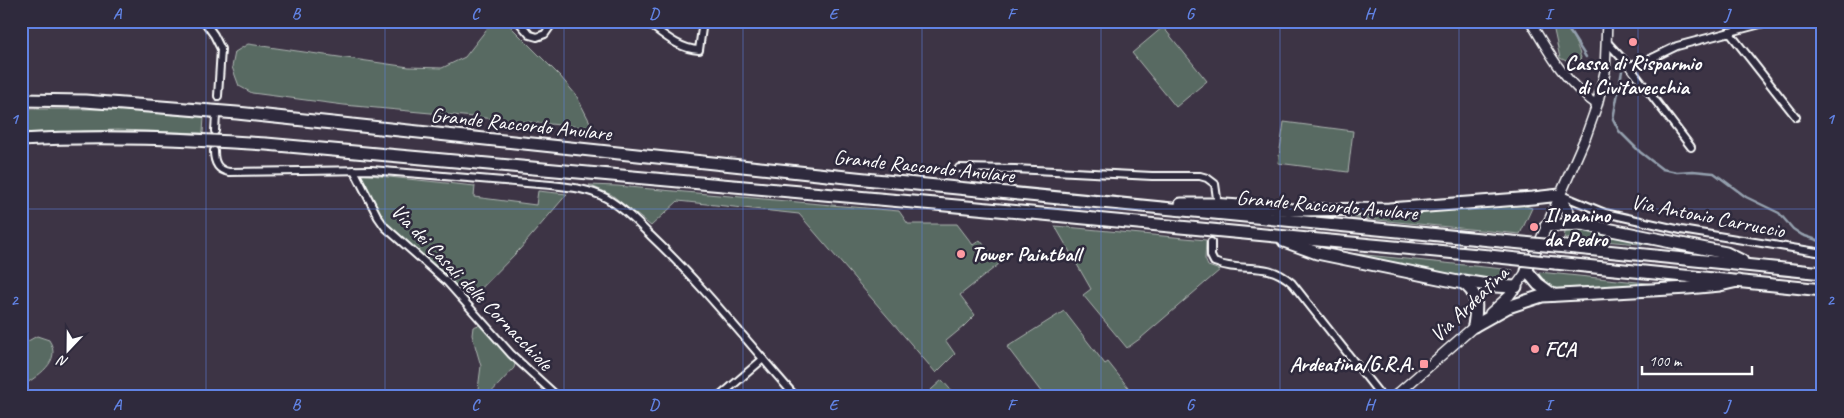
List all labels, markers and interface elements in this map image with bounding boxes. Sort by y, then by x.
text: A [113,4,123,24]
text: B [292,4,302,24]
text: C [471,4,481,24]
text: D [649,4,660,24]
text: E [829,4,840,24]
text: F [1007,4,1018,24]
text: G [1186,4,1196,24]
text: H [1364,4,1376,24]
text: I [1545,4,1555,24]
text: J [1723,4,1732,24]
marker: Cassa di Risparmio di Civitavecchia [1627,36,1639,48]
place label: Cassa di Risparmio di Civitavecchia [1565,50,1702,100]
street label: Grande Raccordo Anulare [429,102,614,147]
text: 1 [10,109,19,129]
text: 1 [1826,109,1835,129]
street label: Grande Raccordo Anulare [832,144,1017,189]
street label: Grande Raccordo Anulare [1235,184,1420,226]
street label: Via Antonio Carruccio [1629,188,1788,244]
street label: Via dei Casali delle Cornacchiole [386,198,559,377]
place label: Il panino da Pedro [1544,202,1612,252]
marker: Il panino da Pedro [1528,221,1540,233]
place label: Tower Paintball [971,241,1085,267]
marker: Tower Paintball [955,248,967,260]
street label: Via Ardeatina [1424,259,1515,348]
text: 2 [10,290,19,310]
text: 2 [1826,290,1835,310]
north arrow [42,326,92,376]
place label: FCA [1545,336,1577,362]
marker: FCA [1529,343,1541,355]
scale bar [1642,343,1752,375]
text: N [54,351,71,371]
place label: Ardeatina/G.R.A. [1290,351,1415,377]
text: 100 m [1649,352,1683,371]
marker: Ardeatina/G.R.A. [1418,358,1430,370]
text: A [113,395,123,415]
text: B [292,395,302,415]
text: C [471,395,481,415]
text: D [649,395,660,415]
text: E [829,395,840,415]
text: F [1007,395,1018,415]
text: G [1186,395,1196,415]
text: H [1364,395,1376,415]
text: I [1545,395,1555,415]
text: J [1723,395,1732,415]

